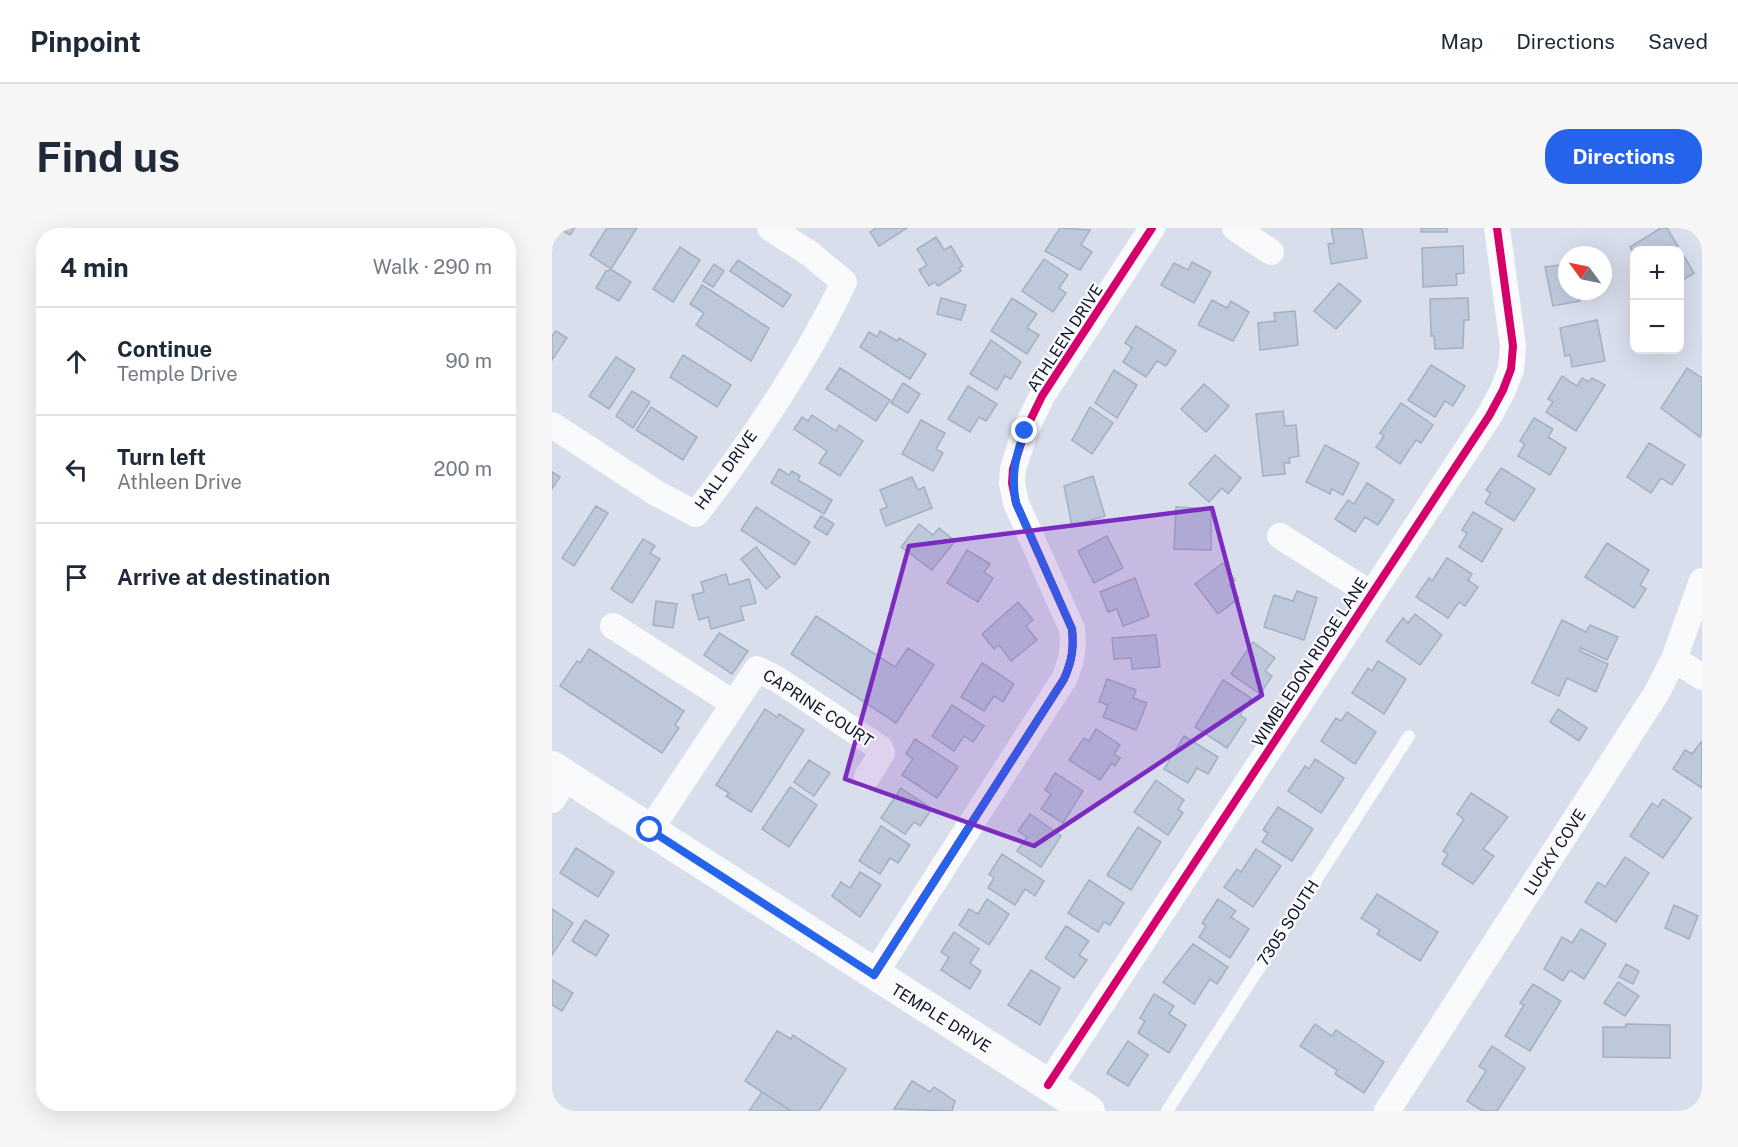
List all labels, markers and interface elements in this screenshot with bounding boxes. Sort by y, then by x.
text: Pinpoint [30,25,141,58]
text: Map [1441,29,1483,54]
text: Directions [1516,29,1615,54]
text: Saved [1648,29,1708,54]
button: Directions [1545,129,1702,184]
text: Find us [36,132,180,181]
north arrow [1558,246,1612,300]
map controls [1630,246,1684,354]
button: + [1630,246,1684,300]
text: 4 min [60,252,129,283]
text: Walk · 290 m [373,255,492,279]
street label: ATHLEEN DRIVE [1023,281,1107,395]
button: − [1630,300,1684,354]
text: Continue [117,336,212,362]
icon: ahead [60,345,93,378]
text: 90 m [445,349,492,373]
text: Temple Drive [117,362,238,386]
route end [1011,417,1037,443]
street label: HALL DRIVE [691,427,761,513]
text: Turn left [117,444,206,470]
icon: left [60,453,93,486]
text: 200 m [434,457,492,481]
text: Athleen Drive [117,470,242,494]
icon: arrive [60,561,93,594]
text: Arrive at destination [117,564,330,590]
street label: WIMBLEDON RIDGE LANE [1248,574,1372,750]
street label: CAPRINE COURT [759,665,877,751]
street label: LUCKY COVE [1520,805,1590,899]
route start [636,816,662,842]
street label: 7305 SOUTH [1253,877,1323,969]
street label: TEMPLE DRIVE [888,980,994,1056]

